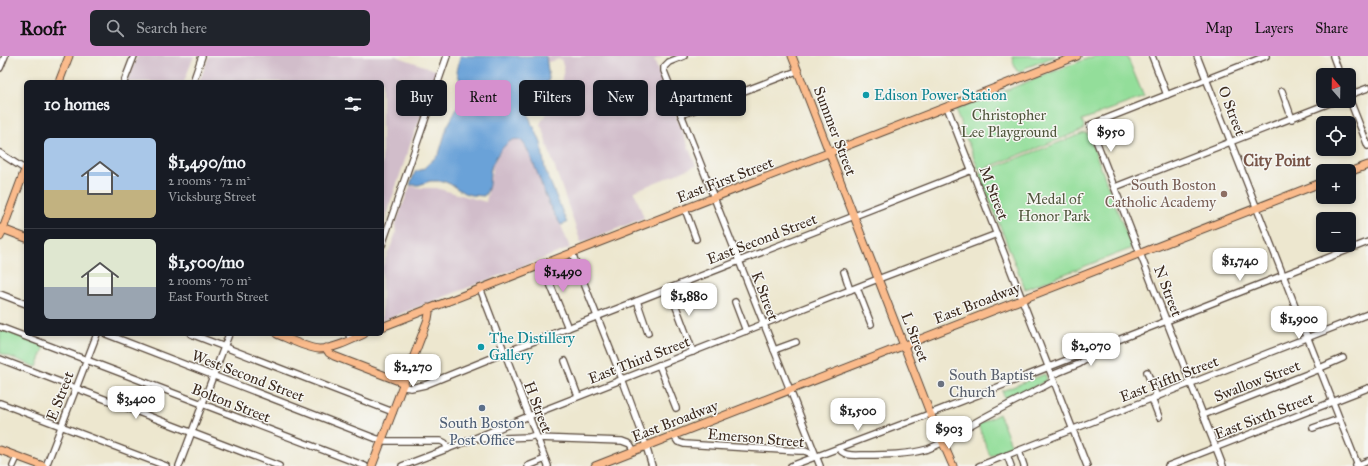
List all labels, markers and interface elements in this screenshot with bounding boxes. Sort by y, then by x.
search box [90,10,370,46]
text: Roofr [20,17,66,40]
icon: search [104,17,126,39]
text: Search here [136,19,207,37]
text: Map [1205,20,1233,37]
text: Layers [1255,20,1293,37]
text: Share [1315,20,1348,37]
north arrow [1316,68,1356,108]
map controls [1316,68,1356,252]
chip: Buy [396,80,447,116]
chip: Rent [455,80,511,116]
chip: Filters [519,80,585,116]
chip: New [593,80,648,116]
chip: Apartment [656,80,746,116]
street label: Summer Street [810,84,861,179]
street label: O Street [1214,84,1250,139]
place label: Edison Power Station [874,86,1007,104]
marker: Edison Power Station [861,90,871,100]
icon: filters [342,93,364,115]
text: 10 homes [44,94,110,115]
park label: Christopher Lee Playground [961,106,1058,141]
button: locate [1316,116,1356,156]
pin: $950 [1087,119,1135,153]
text: $950 [1097,124,1125,140]
district label: City Point [1243,151,1311,171]
text: $1,490/mo [168,152,246,173]
street label: East First Street [674,153,776,207]
icon: home [76,154,124,202]
street label: M Street [976,164,1013,223]
button: + [1316,164,1356,204]
text: 2 rooms · 72 m² [168,173,250,189]
place label: South Boston Catholic Academy [1105,176,1217,211]
text: Vicksburg Street [168,189,256,205]
marker: South Boston Catholic Academy [1219,189,1229,199]
park label: Medal of Honor Park [1018,190,1090,225]
street label: East Second Street [705,210,820,268]
button: − [1316,212,1356,252]
pin: $1,740 [1207,248,1273,282]
text: $1,500/mo [168,252,244,273]
text: $1,740 [1222,253,1259,269]
icon: home [76,255,124,303]
pin: $1,490 [530,259,596,293]
street label: N Street [1150,263,1186,320]
text: $1,490 [544,264,582,280]
street label: K Street [747,269,783,324]
text: 2 rooms · 70 m² [168,273,251,289]
street label: East Broadway [931,278,1024,328]
pin: $1,880 [656,283,722,317]
text: $1,880 [670,288,708,304]
text: East Fourth Street [168,289,269,305]
pin: $1,900 [1266,306,1332,340]
street label: L Street [897,310,933,365]
text: $1,900 [1280,311,1318,327]
place label: The Distillery Gallery [489,329,576,364]
street label: East Third Street [586,332,693,388]
pin: $2,070 [1058,333,1124,367]
text: $2,070 [1071,338,1111,354]
marker: The Distillery Gallery [476,342,486,352]
street label: West Second Street [189,346,307,406]
street label: East Fifth Street [1117,352,1222,406]
pin: $2,270 [380,354,446,388]
street label: Swallow Street [1211,356,1303,406]
text: $2,270 [394,359,432,375]
place label: South Baptist Church [949,366,1035,401]
street label: E Street [42,368,78,423]
street label: H Street [520,379,556,436]
marker: South Baptist Church [936,379,946,389]
street label: Bolton Street [189,380,274,427]
pin: $3,400 [103,386,169,420]
street label: East Sixth Street [1212,389,1317,443]
text: $3,400 [117,391,155,407]
street label: East Broadway [629,396,722,446]
pin: $1,500 [825,398,891,432]
marker: South Boston Post Office [477,403,487,413]
text: $1,500 [839,403,877,419]
place label: South Boston Post Office [439,414,525,449]
pin: $903 [925,416,973,450]
text: $903 [935,421,963,437]
street label: Emerson Street [707,425,806,451]

